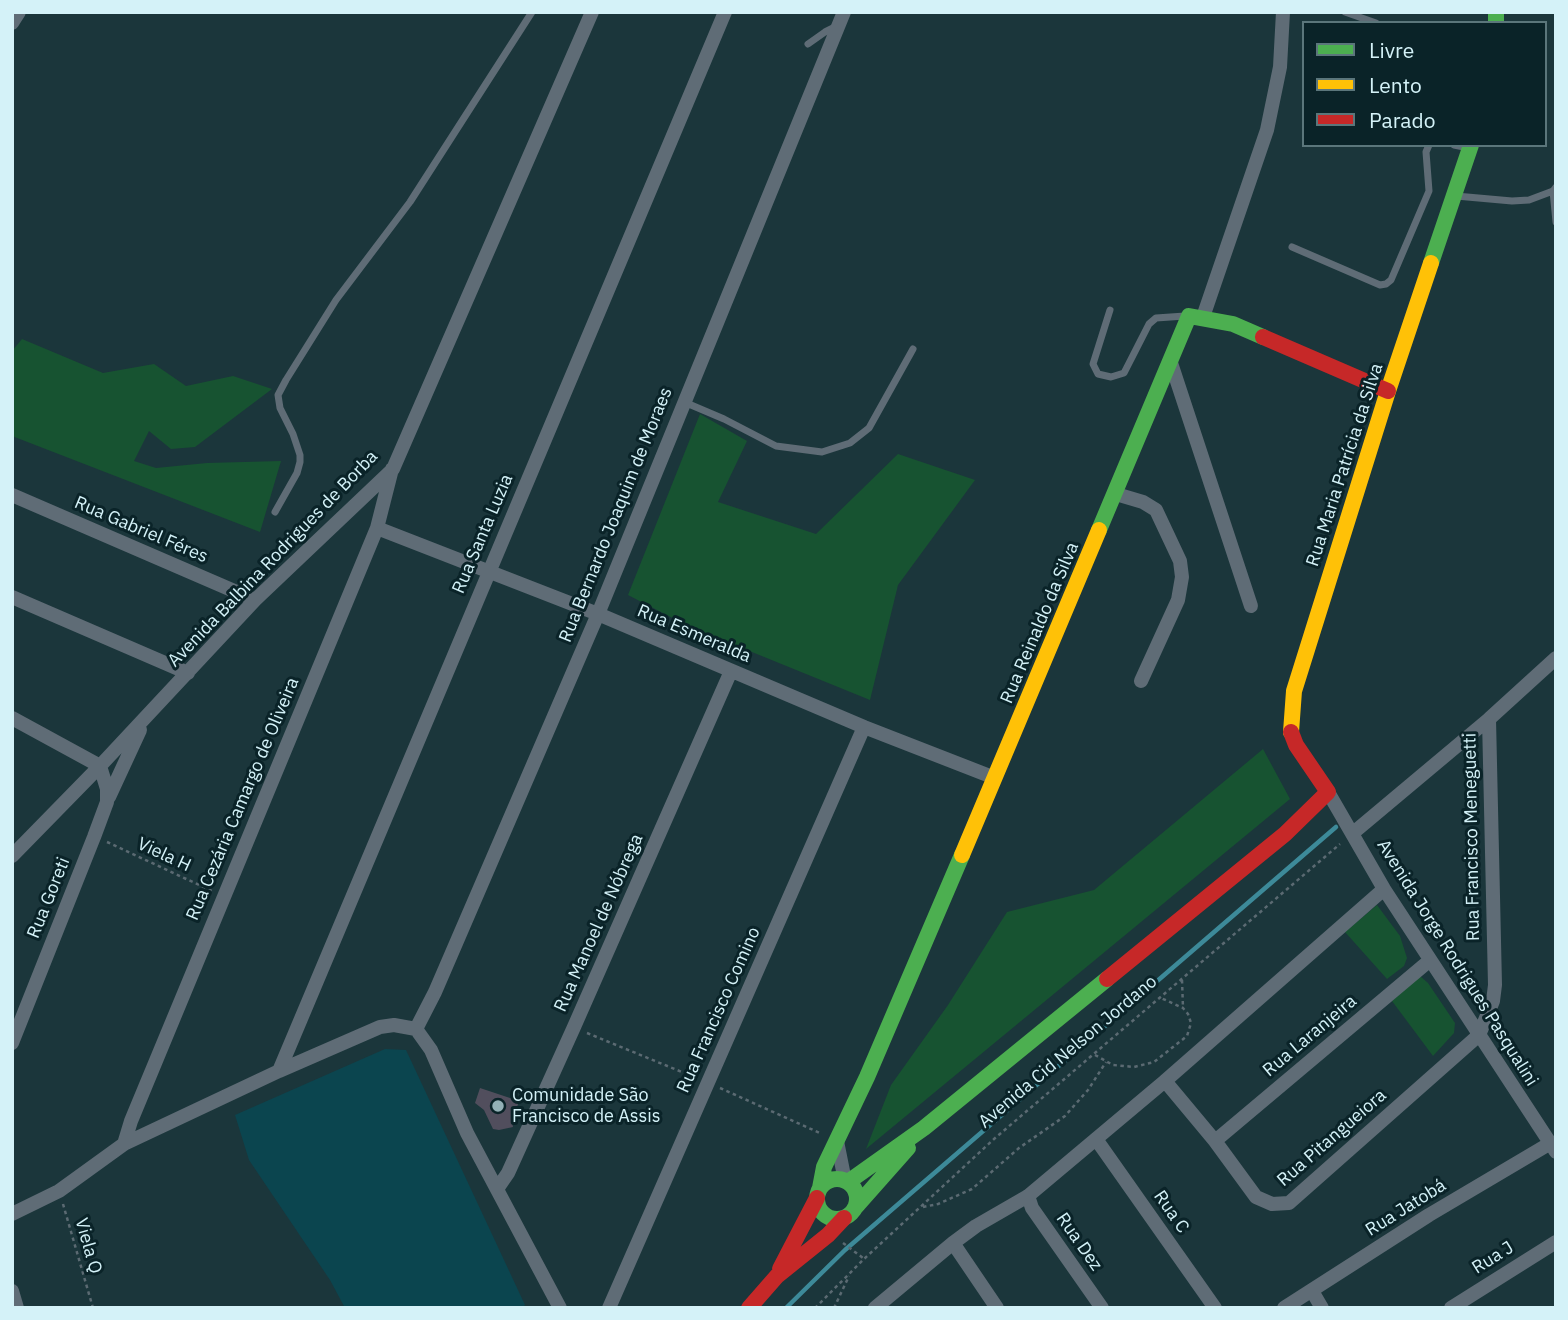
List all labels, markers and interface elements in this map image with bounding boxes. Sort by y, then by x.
legend [1302,21,1547,147]
text: Livre [1369,36,1414,64]
text: Lento [1369,71,1422,99]
text: Parado [1369,106,1436,134]
street label: Rua Maria Patrícia da Silva [1302,361,1388,569]
street label: Rua Bernardo Joaquim de Moraes [555,384,677,646]
street label: Avenida Balbina Rodrigues de Borba [164,446,382,672]
street label: Rua Santa Luzia [448,471,518,597]
street label: Rua Gabriel Féres [71,492,211,568]
street label: Rua Reinaldo da Silva [996,539,1084,707]
street label: Rua Esmeralda [634,600,754,668]
street label: Rua Cezária Camargo de Oliveira [182,674,304,924]
street label: Rua Francisco Meneguetti [1459,733,1485,941]
street label: Rua Manoel de Nóbrega [550,831,648,1015]
street label: Viela H [134,833,194,877]
street label: Avenida Jorge Rodrigues Pasqualini [1372,836,1542,1090]
street label: Rua Goreti [23,854,75,942]
street label: Rua Francisco Comino [673,924,765,1096]
street label: Avenida Cid Nelson Jordano [974,971,1162,1133]
street label: Rua Laranjeira [1259,991,1361,1081]
place label: Comunidade São Francisco de Assis [512,1085,660,1128]
street label: Rua Pitangueiora [1273,1085,1391,1191]
marker: Comunidade São Francisco de Assis [490,1098,506,1114]
street label: Rua Jatobá [1362,1175,1450,1241]
street label: Rua C [1149,1187,1193,1237]
street label: Rua Dez [1051,1209,1107,1275]
street label: Viela Q [70,1216,106,1276]
street label: Rua J [1468,1237,1518,1279]

